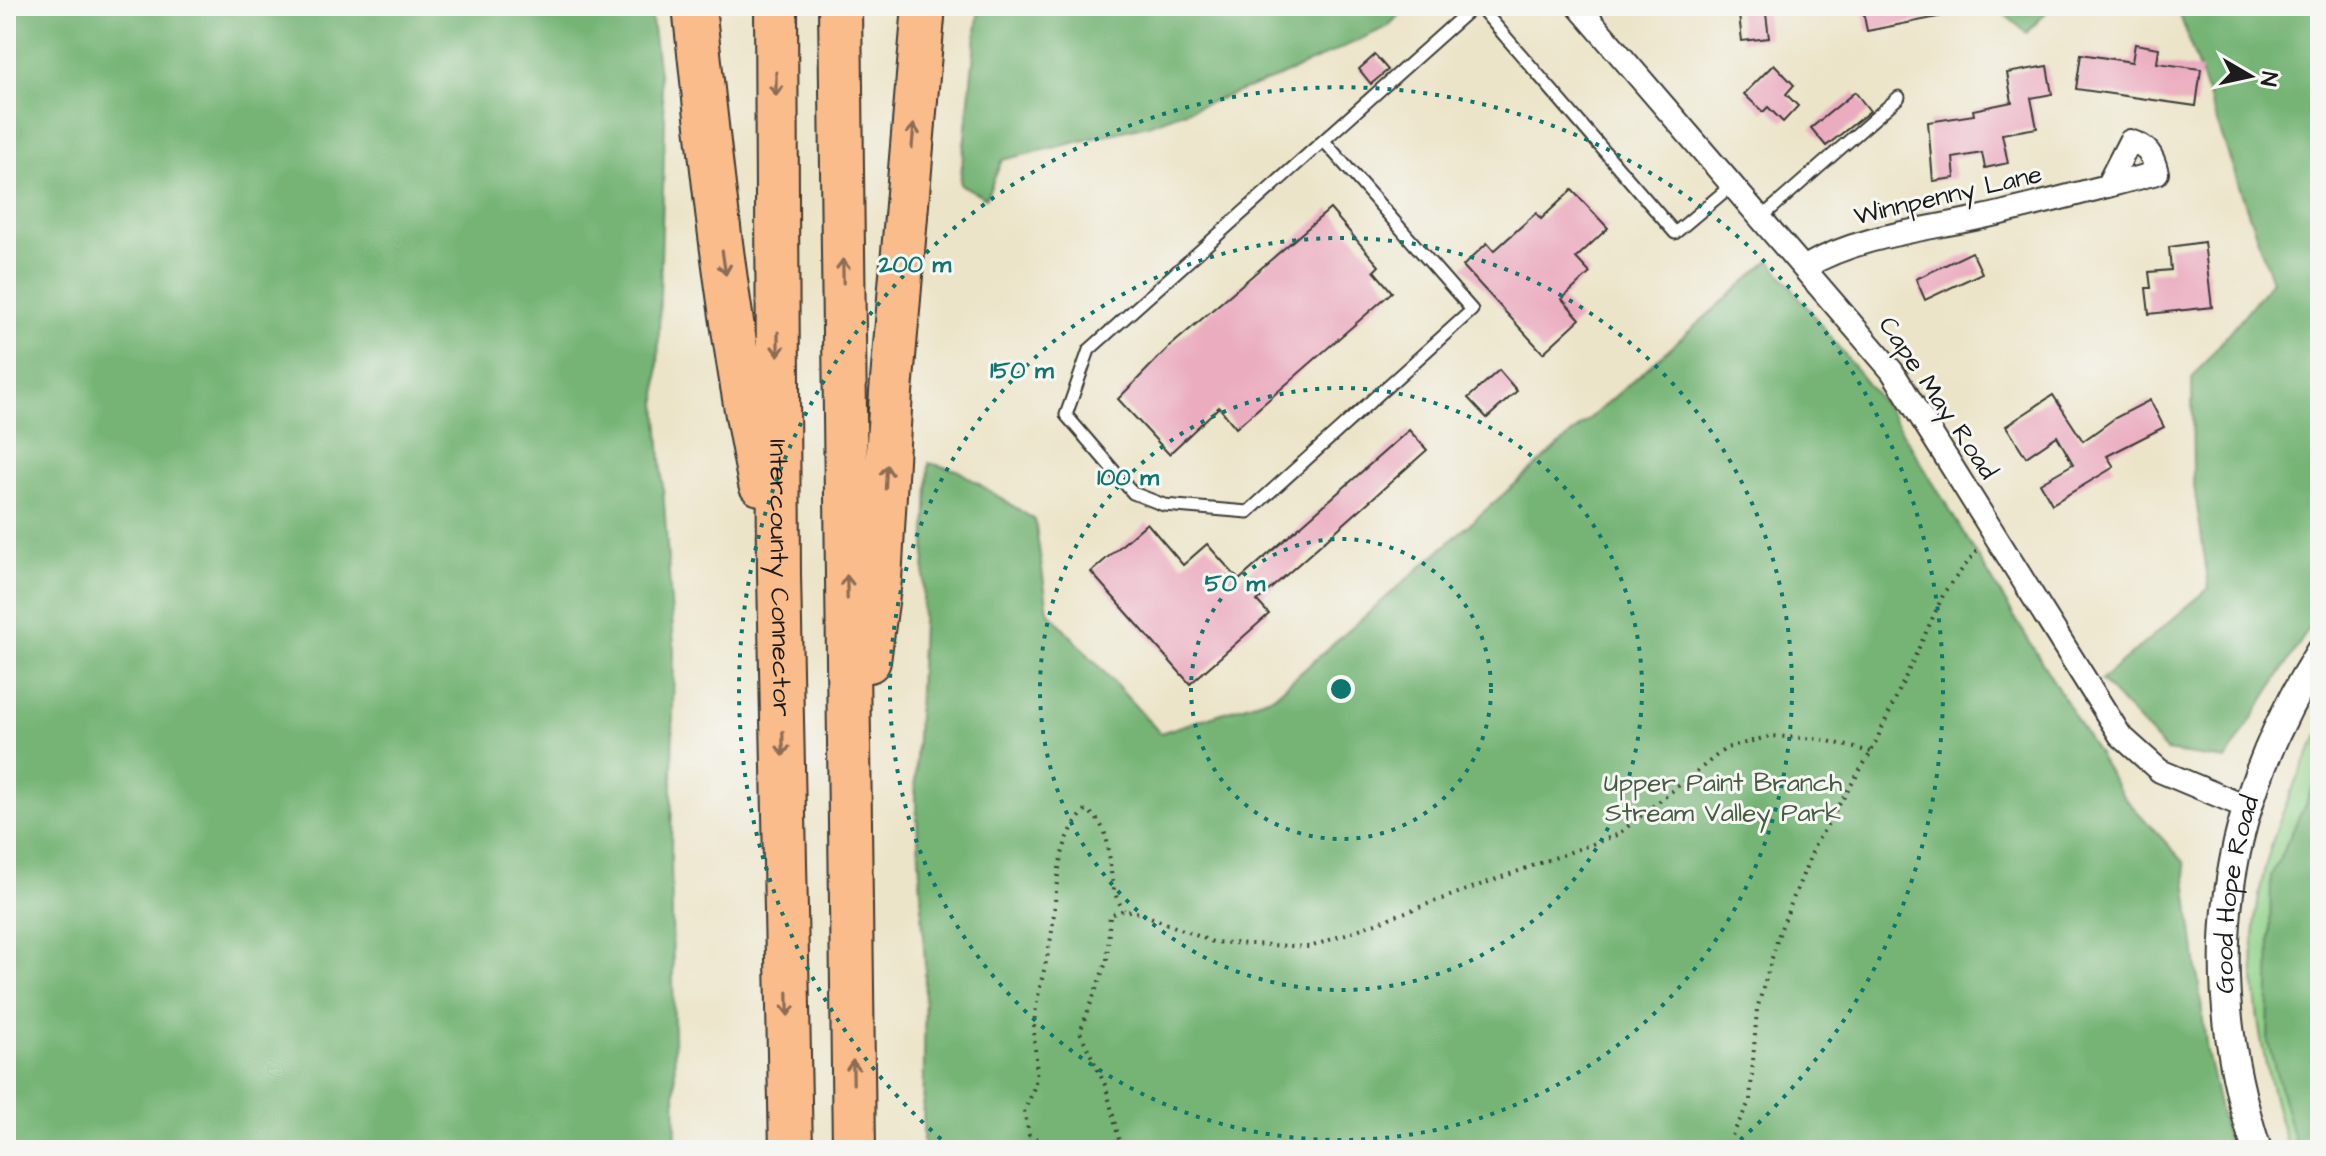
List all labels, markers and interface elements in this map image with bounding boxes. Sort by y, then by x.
north arrow [2210,36,2290,116]
one-way arrow [768,70,784,97]
text: N [2252,70,2285,88]
one-way arrow [906,123,921,150]
street label: Winnpenny Lane [1850,156,2046,236]
text: 200 m [878,248,951,282]
one-way arrow [717,250,732,275]
one-way arrow [835,258,850,285]
street label: Cape May Road [1868,309,2006,488]
one-way arrow [770,330,786,357]
text: 150 m [990,354,1054,388]
street label: Intercounty Connector [759,439,800,717]
text: 100 m [1097,461,1159,495]
one-way arrow [879,464,894,491]
text: 50 m [1205,567,1266,601]
one-way arrow [839,574,855,601]
centre of rings [1327,675,1355,703]
one-way arrow [775,730,790,757]
park label: Upper Paint Branch Stream Valley Park [1604,765,1842,833]
street label: Good Hope Road [2207,791,2268,994]
one-way arrow [781,990,796,1017]
one-way arrow [845,1059,861,1086]

